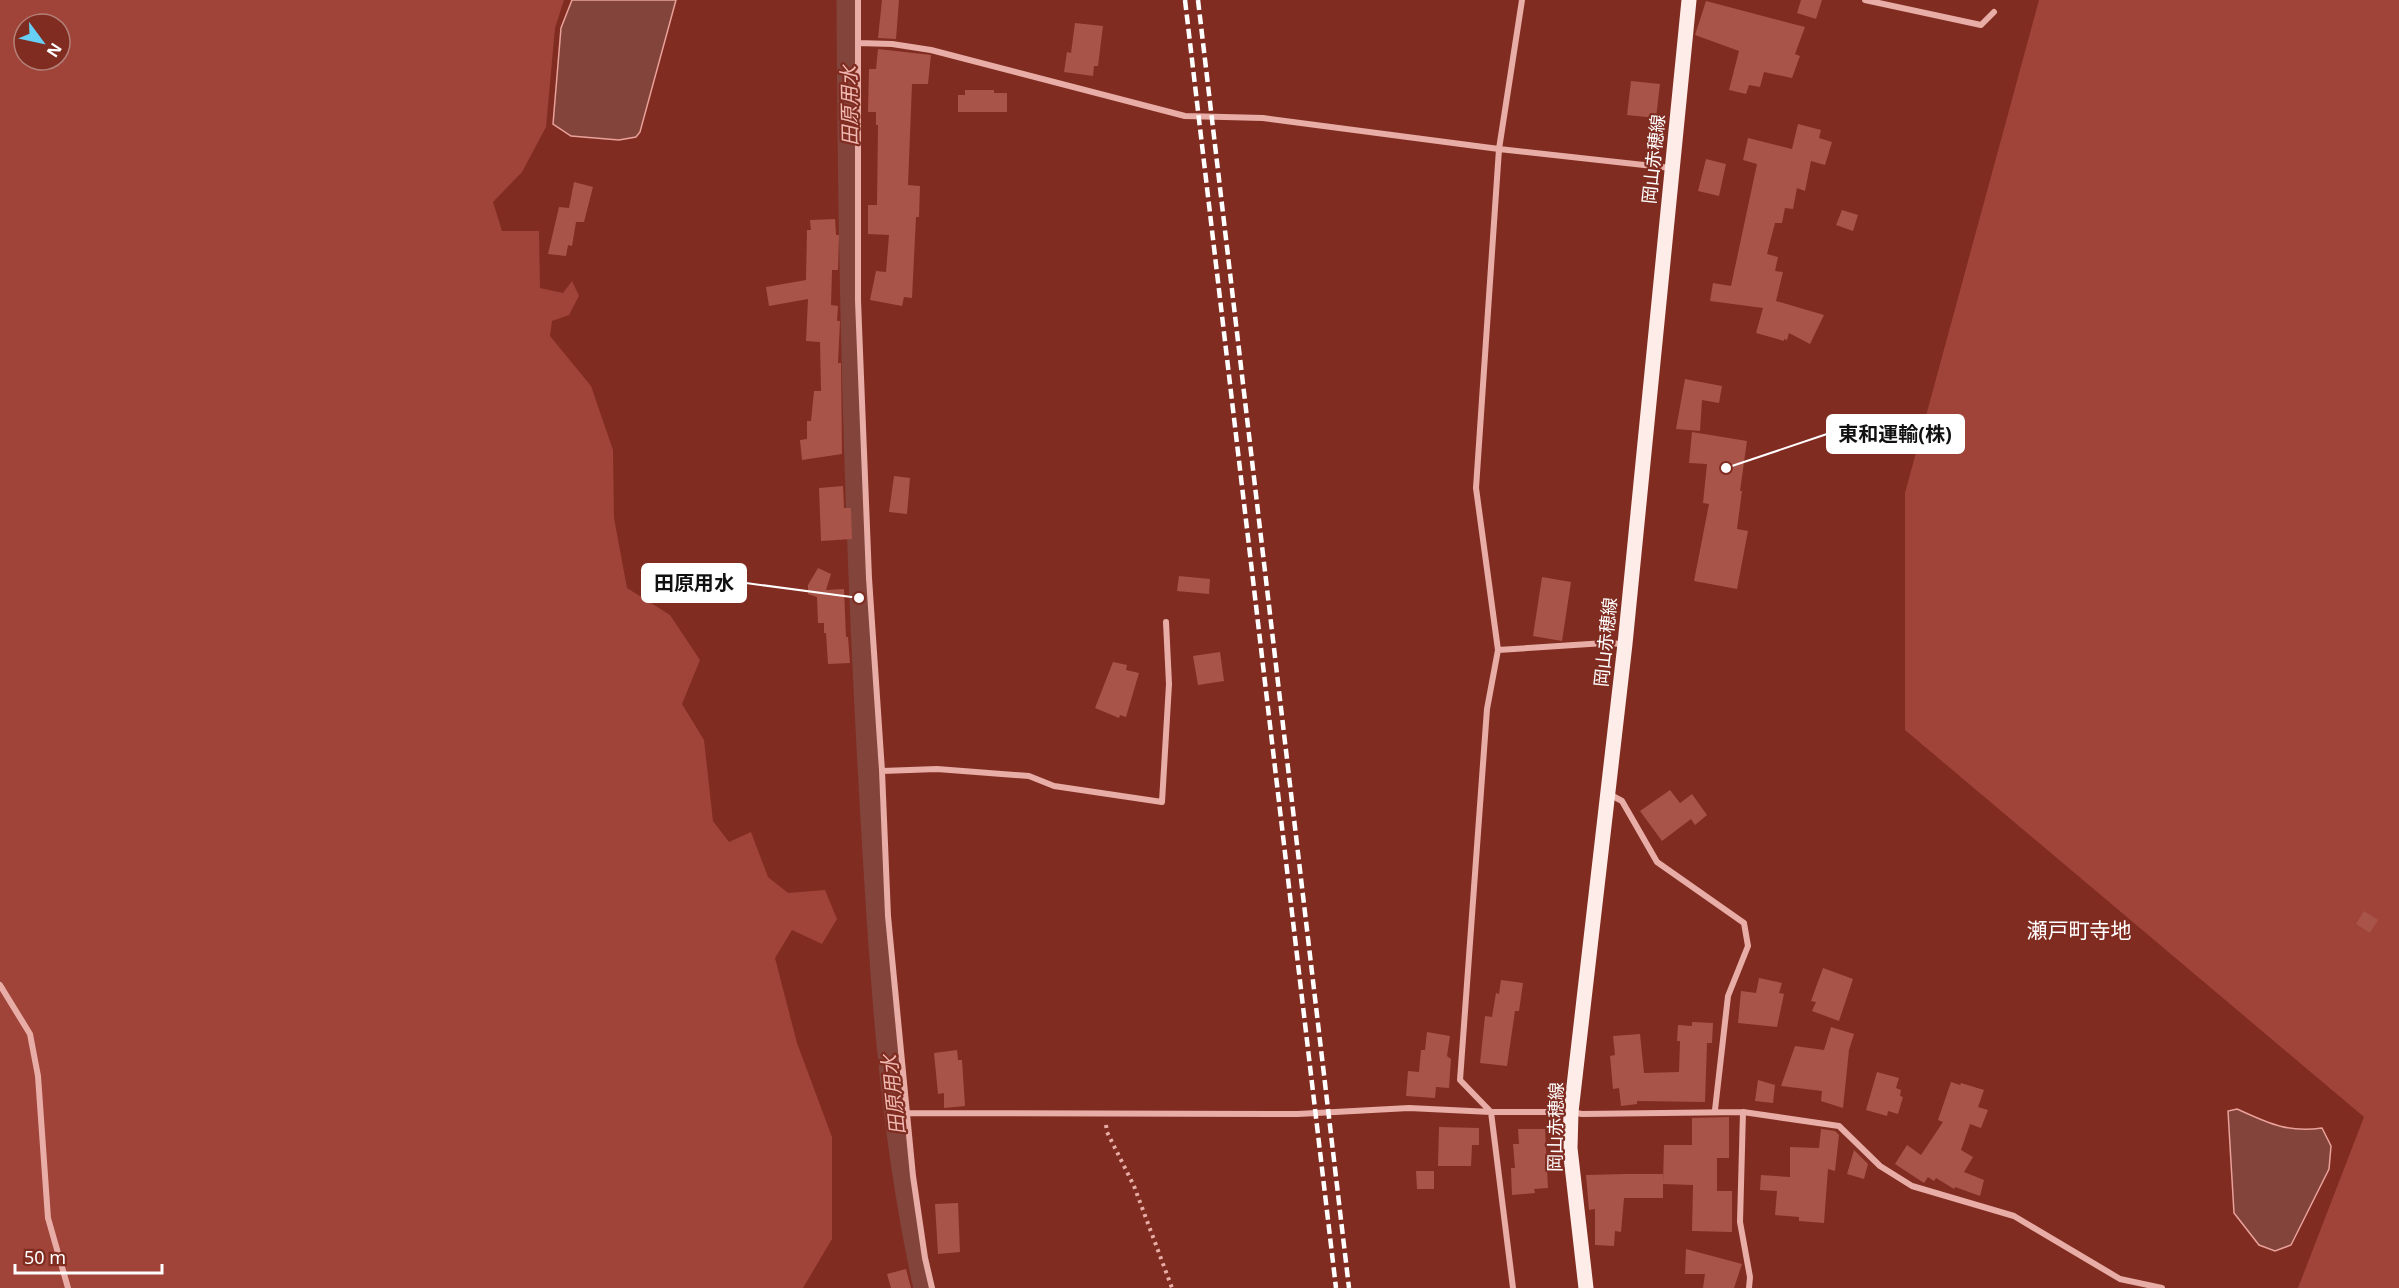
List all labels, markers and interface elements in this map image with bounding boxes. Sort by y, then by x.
north arrow [12,12,72,72]
text: N [42,39,67,62]
water label: 田原用水 [835,64,863,146]
street label: 岡山赤穂線 [1636,113,1670,205]
callout: 東和運輸(株) [1827,415,1964,453]
text: 東和運輸(株) [1838,420,1952,447]
callout: 田原用水 [642,564,746,602]
text: 田原用水 [654,569,734,596]
street label: 岡山赤穂線 [1588,596,1622,688]
district label: 瀬戸町寺地 [2027,916,2132,944]
water label: 田原用水 [875,1052,911,1136]
street label: 岡山赤穂線 [1542,1082,1568,1172]
scale bar [15,1237,162,1275]
text: 50 m [24,1245,66,1269]

